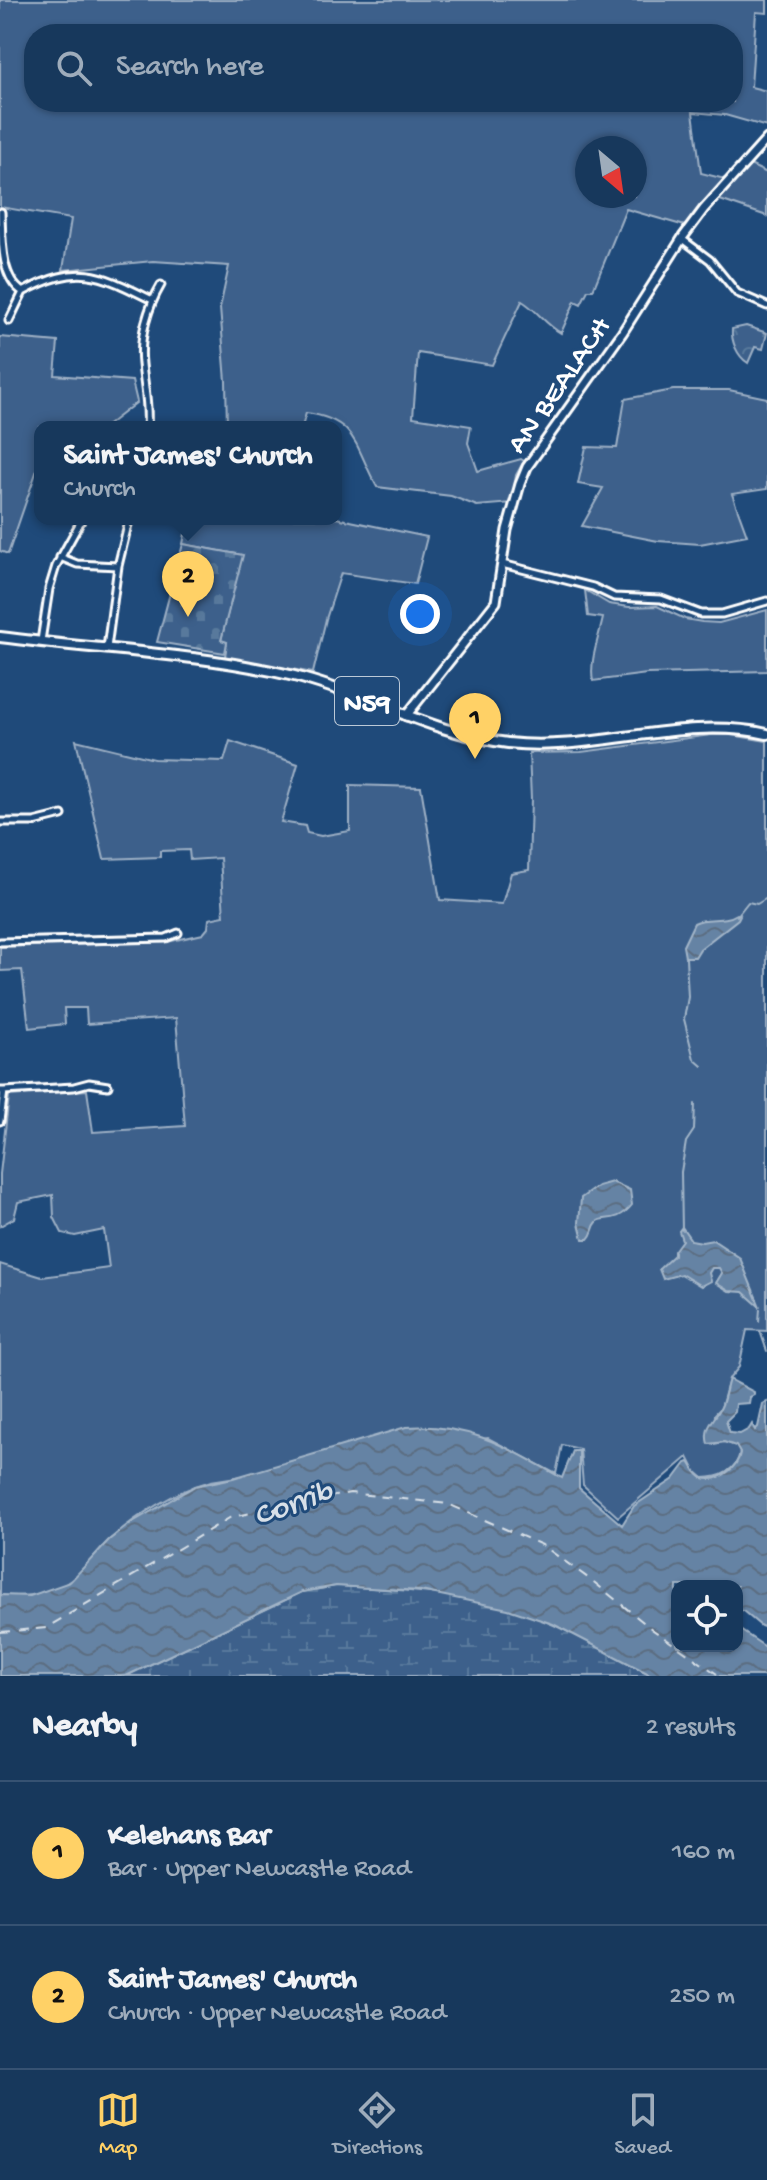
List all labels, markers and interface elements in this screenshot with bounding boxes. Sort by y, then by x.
search box [24,24,743,112]
icon: search [52,46,96,90]
text: Search here [116,51,264,86]
north arrow [575,136,647,208]
street label: AN BEALACH [501,311,621,461]
popup [34,421,342,525]
text: Saint James' Church [63,440,313,475]
text: Church [63,475,136,506]
pin: 2 [162,551,214,617]
your location [400,594,440,634]
road number: N59 [335,677,399,725]
pin: 1 [449,693,501,759]
water label: Corrib [249,1474,340,1537]
map controls [671,1580,743,1652]
button: locate [671,1580,743,1652]
text: Nearby [32,1708,137,1748]
text: 2 results [646,1713,735,1744]
text: Kelehans Bar [108,1820,270,1855]
text: 1 [53,1838,63,1869]
text: 160 m [672,1838,735,1869]
text: Bar · Upper Newcastle Road [108,1855,411,1886]
text: Saint James' Church [108,1964,357,1999]
text: 2 [52,1982,64,2013]
text: 250 m [669,1982,735,2013]
text: Church · Upper Newcastle Road [108,1999,446,2030]
tab: Map [96,2088,140,2162]
tab: Directions [333,2088,422,2162]
tab: Saved [614,2088,671,2162]

